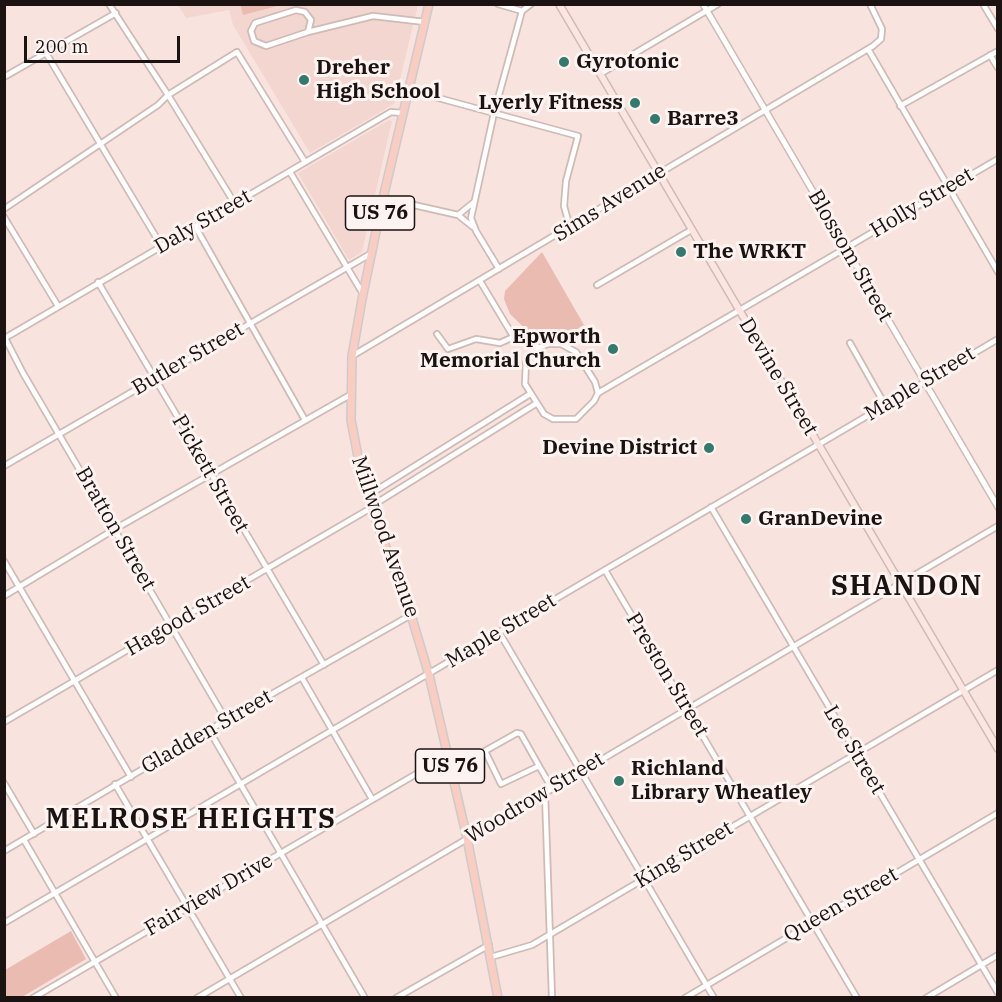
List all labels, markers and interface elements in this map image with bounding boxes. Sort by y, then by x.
scale bar [27,24,183,62]
text: 200 m [35,35,89,58]
place label: Gyrotonic [576,49,679,75]
place label: Dreher High School [316,55,440,105]
marker: Gyrotonic [557,55,571,69]
marker: Dreher High School [297,73,311,87]
place label: Lyerly Fitness [478,90,623,116]
marker: Lyerly Fitness [628,96,642,110]
place label: Barre3 [667,106,739,132]
marker: Barre3 [648,112,662,126]
street label: Sims Avenue [549,158,671,248]
street label: Holly Street [866,162,978,244]
street label: Daly Street [150,184,256,260]
street label: Blossom Street [802,185,898,327]
road number: US 76 [346,196,415,230]
place label: The WRKT [693,239,806,265]
marker: The WRKT [674,245,688,259]
street label: Devine Street [733,314,823,440]
street label: Butler Street [128,317,248,401]
place label: Epworth Memorial Church [420,324,601,374]
street label: Maple Street [860,341,980,427]
marker: Epworth Memorial Church [606,342,620,356]
street label: Pickett Street [166,410,254,538]
place label: Devine District [542,435,697,461]
marker: Devine District [702,441,716,455]
street label: Millwood Avenue [346,453,424,621]
street label: Bratton Street [69,463,161,595]
place label: GranDevine [758,506,883,532]
marker: GranDevine [739,512,753,526]
street label: Hagood Street [121,570,255,662]
district label: SHANDON [831,571,983,603]
street label: Maple Street [441,588,561,674]
street label: Preston Street [620,608,714,742]
street label: Gladden Street [137,684,277,780]
street label: Lee Street [818,701,890,799]
street label: Woodrow Street [461,747,609,849]
road number: US 76 [416,749,484,783]
place label: Richland Library Wheatley [631,756,812,806]
marker: Richland Library Wheatley [612,774,626,788]
district label: MELROSE HEIGHTS [46,804,336,836]
street label: King Street [630,816,738,894]
street label: Fairview Drive [141,848,277,942]
street label: Queen Street [779,862,903,948]

